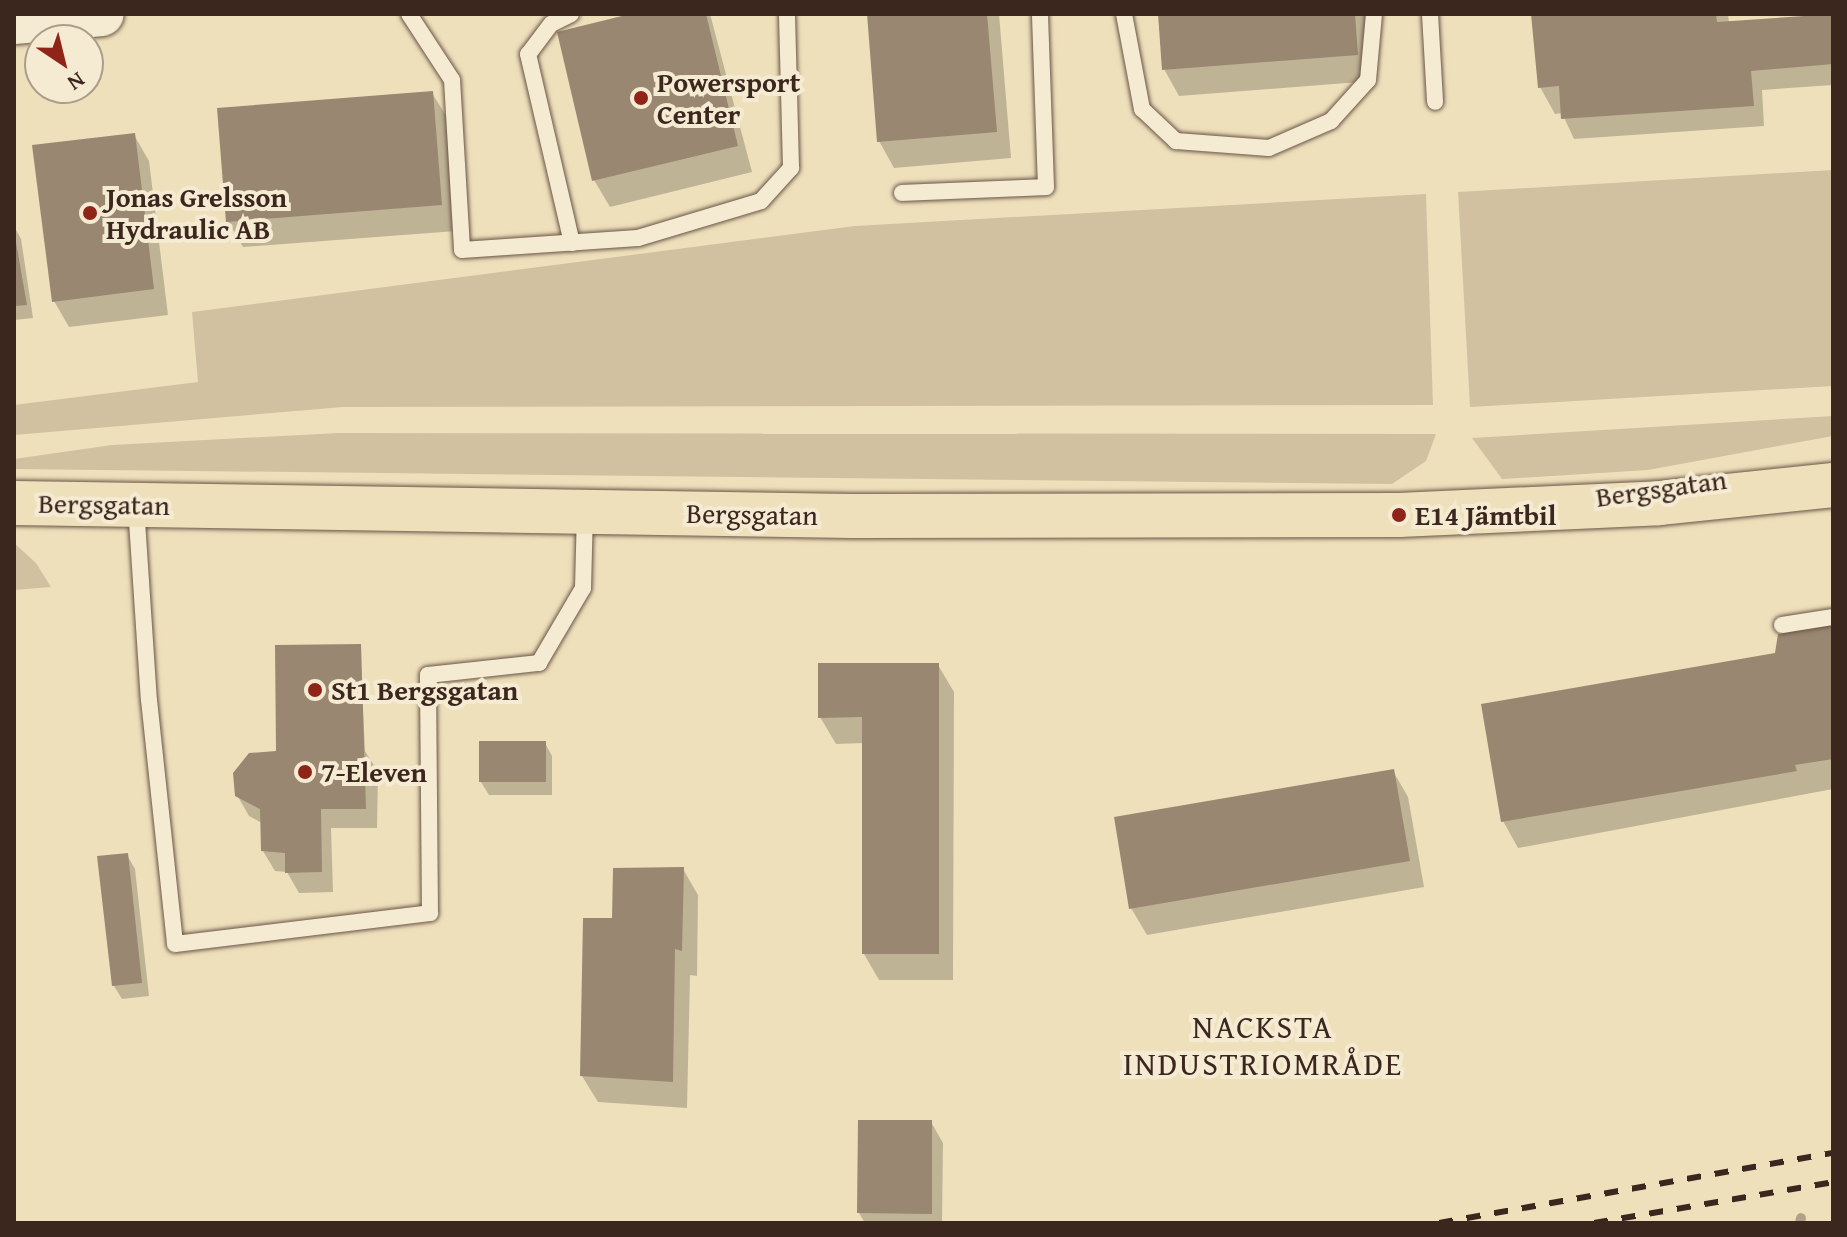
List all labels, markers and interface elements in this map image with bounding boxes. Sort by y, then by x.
north arrow [24,24,104,104]
text: N [61,65,92,99]
place label: Powersport Center [657,65,800,131]
marker: Powersport Center [632,89,650,107]
place label: Jonas Grelsson Hydraulic AB [106,180,287,246]
marker: Jonas Grelsson Hydraulic AB [81,204,99,222]
street label: Bergsgatan [1593,462,1729,514]
street label: Bergsgatan [38,486,170,522]
street label: Bergsgatan [686,496,818,532]
place label: E14 Jämtbil [1415,498,1556,532]
marker: E14 Jämtbil [1390,506,1408,524]
place label: St1 Bergsgatan [331,673,518,707]
marker: St1 Bergsgatan [306,681,324,699]
place label: 7-Eleven [321,755,427,789]
marker: 7-Eleven [296,763,314,781]
district label: NACKSTA INDUSTRIOMRÅDE [1123,1009,1403,1084]

